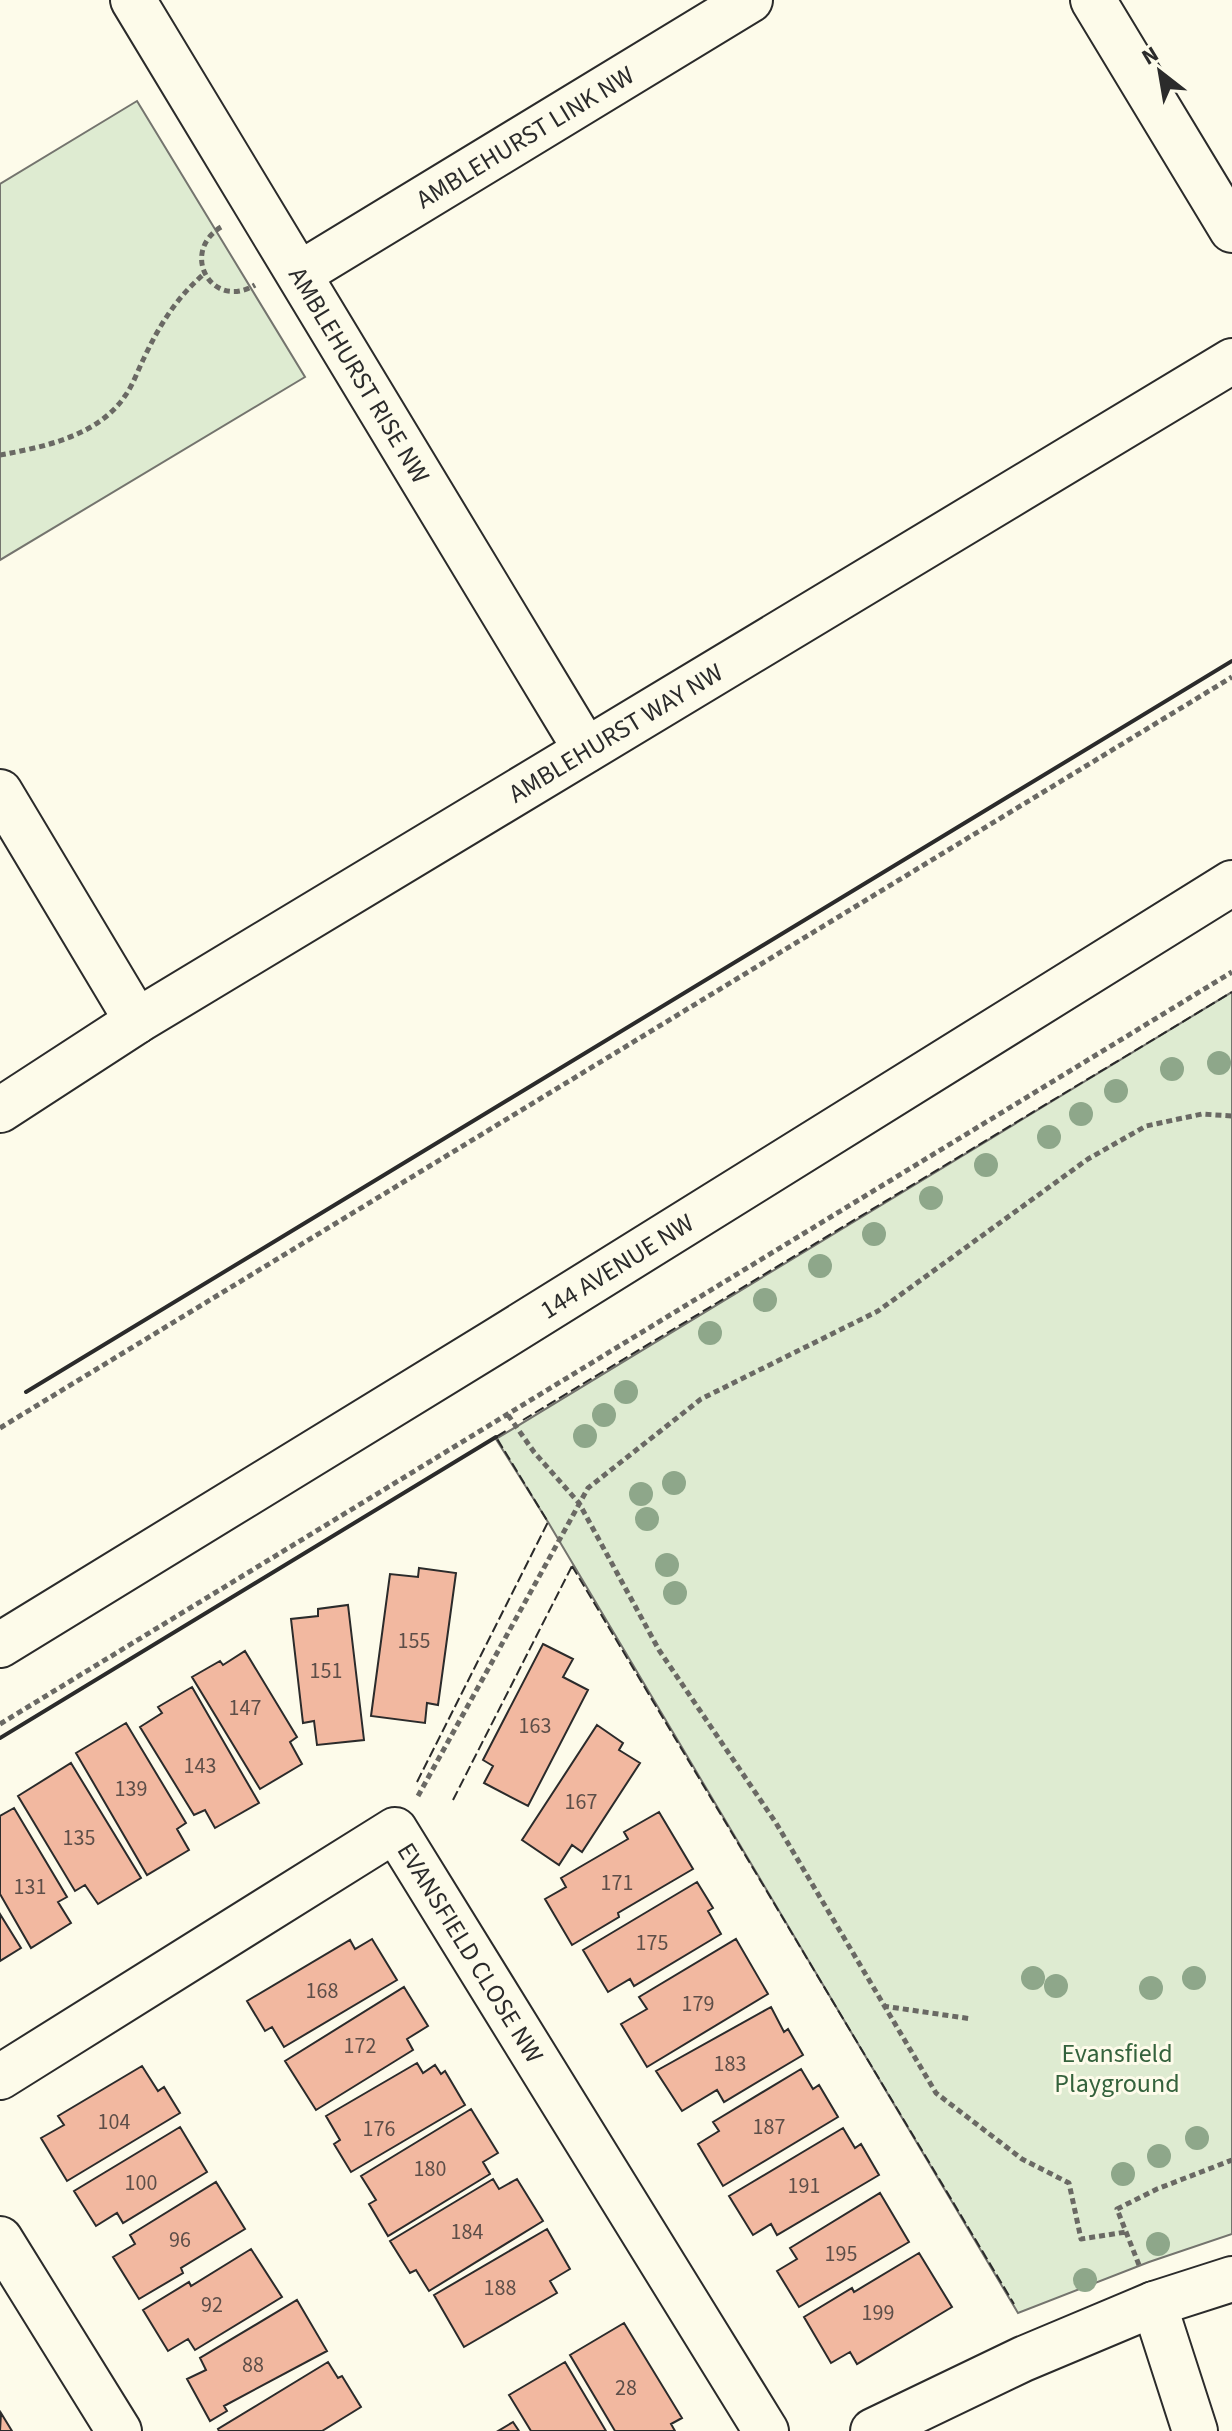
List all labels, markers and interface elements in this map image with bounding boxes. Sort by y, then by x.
north arrow [1120,32,1200,112]
text: N [1136,38,1165,73]
street label: AMBLEHURST LINK NW [409,57,641,218]
street label: AMBLEHURST RISE NW [279,260,439,490]
street label: AMBLEHURST WAY NW [501,654,730,812]
street label: 144 AVENUE NW [533,1204,701,1328]
house number: 155 [398,1625,430,1657]
house number: 151 [310,1655,342,1687]
house number: 147 [229,1692,261,1724]
house number: 163 [519,1710,551,1742]
house number: 143 [184,1750,216,1782]
house number: 139 [115,1773,147,1805]
house number: 167 [565,1786,597,1818]
house number: 135 [63,1822,95,1854]
street label: EVANSFIELD CLOSE NW [388,1836,552,2070]
house number: 171 [601,1867,633,1899]
house number: 131 [14,1871,46,1903]
house number: 175 [636,1927,668,1959]
house number: 168 [306,1975,338,2007]
house number: 179 [682,1988,714,2020]
house number: 172 [344,2030,376,2062]
park label: Evansfield Playground [1054,2035,1180,2102]
house number: 183 [714,2048,746,2080]
house number: 104 [98,2106,130,2138]
house number: 187 [753,2111,785,2143]
house number: 176 [363,2113,395,2145]
house number: 180 [414,2153,446,2185]
house number: 100 [125,2167,157,2199]
house number: 191 [788,2170,820,2202]
house number: 184 [451,2216,483,2248]
house number: 96 [169,2224,191,2256]
house number: 195 [825,2238,857,2270]
house number: 188 [484,2272,516,2304]
house number: 92 [201,2289,223,2321]
house number: 199 [862,2297,894,2329]
house number: 88 [242,2349,264,2381]
house number: 28 [615,2372,637,2404]

